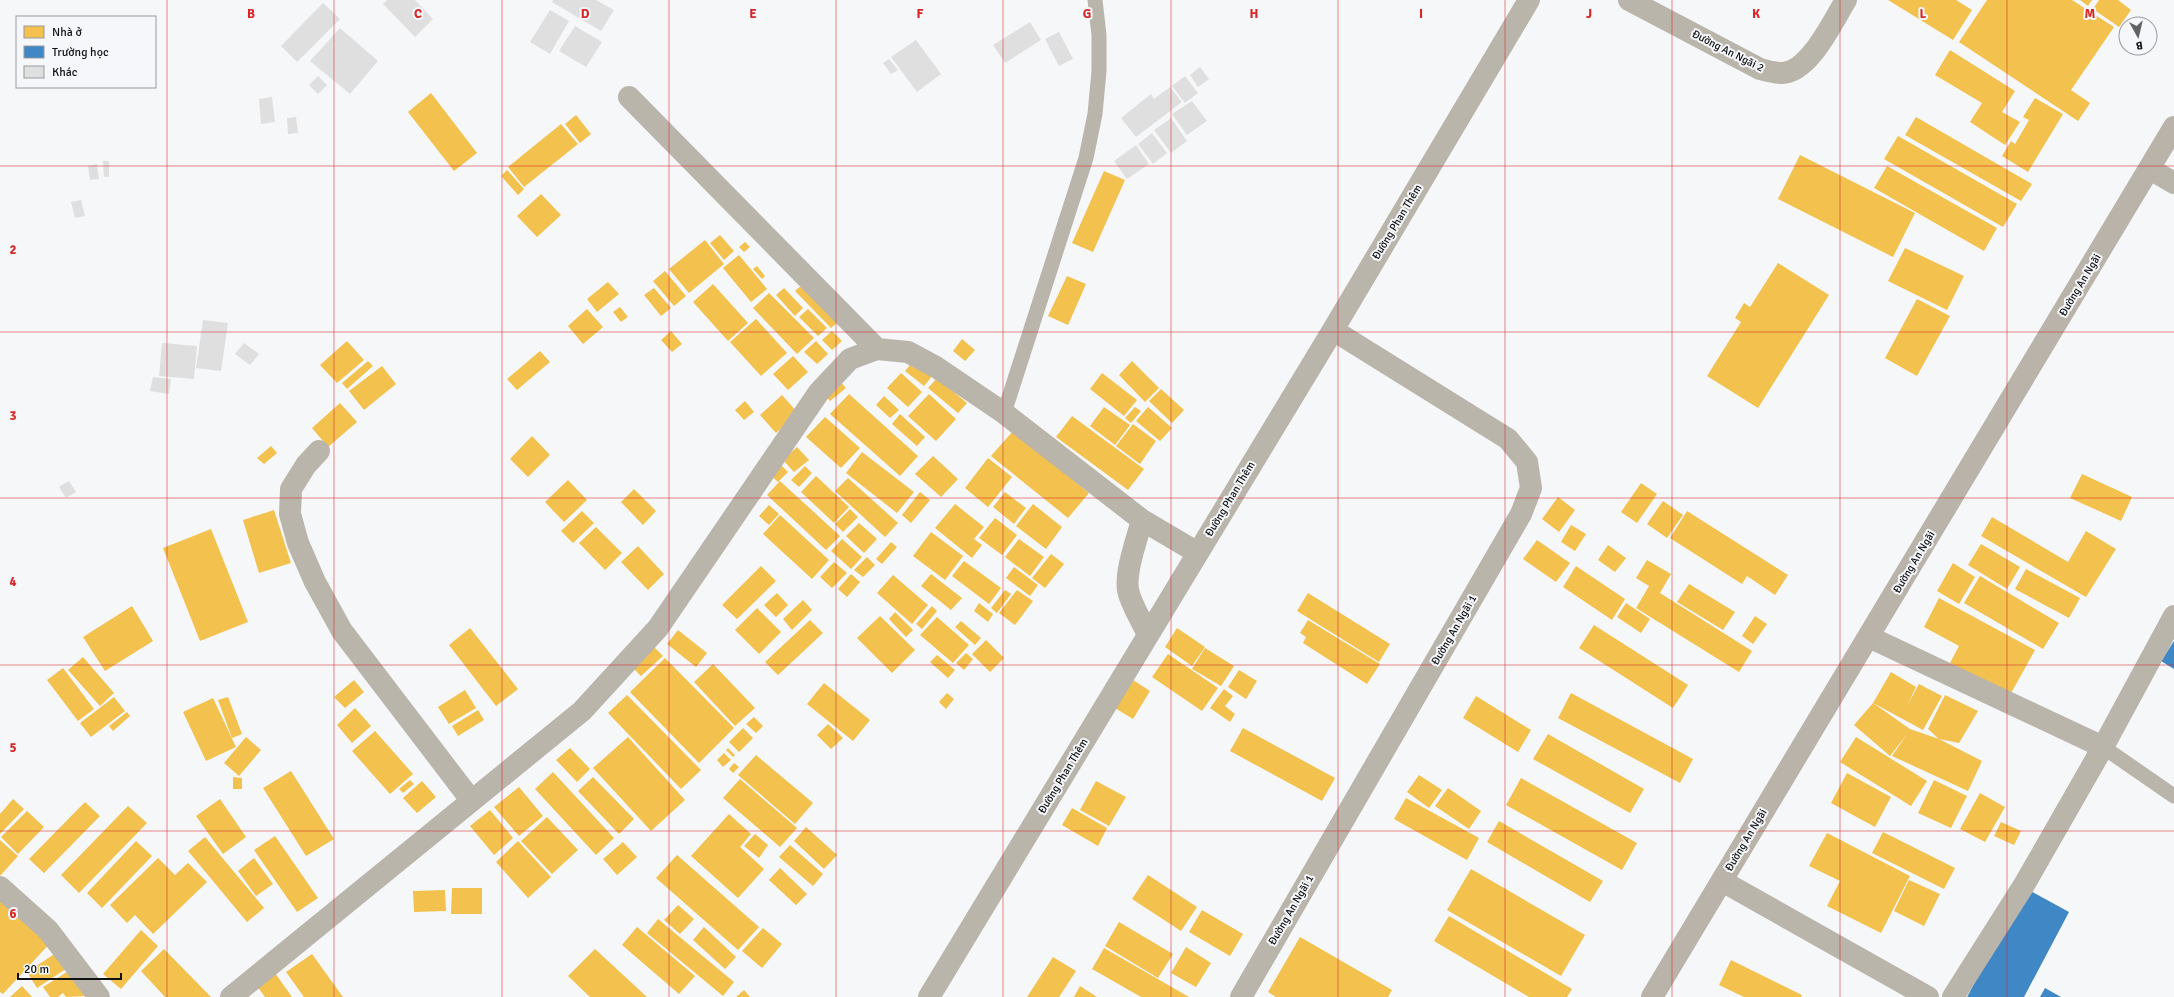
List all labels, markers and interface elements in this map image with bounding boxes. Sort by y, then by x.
text: B [247,6,255,22]
text: C [414,6,422,22]
text: D [581,6,590,22]
text: E [749,6,757,22]
text: F [917,6,924,22]
text: G [1083,6,1091,22]
text: H [1250,6,1258,22]
text: I [1419,6,1423,22]
text: J [1586,6,1592,22]
text: K [1752,6,1760,22]
text: L [1920,6,1927,22]
text: M [2085,6,2096,22]
legend [16,16,156,88]
north arrow [2118,16,2158,56]
text: Nhà ở [52,25,82,40]
street label: Đường An Ngãi 2 [1690,27,1766,75]
text: B [2135,39,2144,52]
text: Trường học [52,45,109,60]
text: Khác [52,65,78,80]
street label: Đường Phan Thêm [1369,182,1425,262]
text: 2 [9,242,17,258]
street label: Đường An Ngãi [2056,251,2104,318]
text: 3 [9,408,17,424]
street label: Đường Phan Thêm [1202,459,1258,539]
street label: Đường An Ngãi [1890,528,1938,595]
text: 4 [9,574,17,590]
street label: Đường An Ngãi 1 [1429,593,1479,667]
street label: Đường Phan Thêm [1035,736,1091,816]
text: 5 [9,740,17,756]
street label: Đường An Ngãi [1722,806,1770,873]
street label: Đường An Ngãi 1 [1266,873,1316,947]
text: 6 [9,906,17,922]
scale bar [18,955,121,981]
text: 20 m [24,962,49,977]

